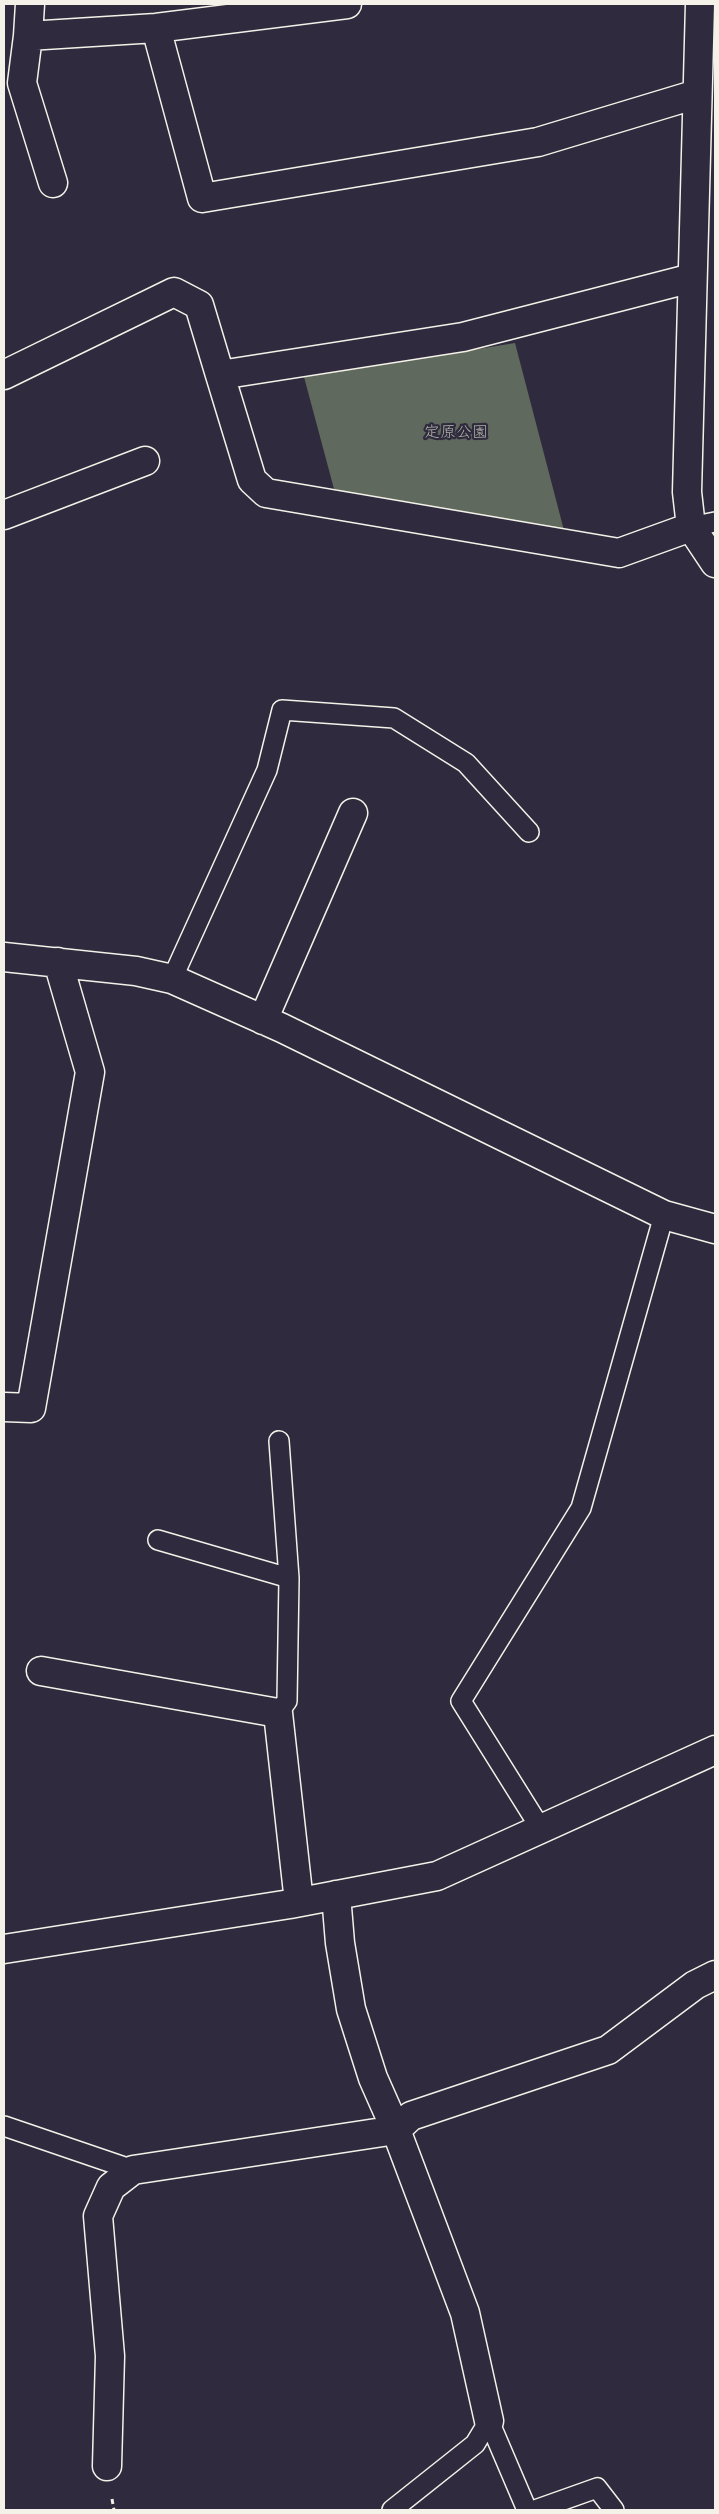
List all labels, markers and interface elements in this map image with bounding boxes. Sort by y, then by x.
park label: 定原公園 [424,423,488,443]

